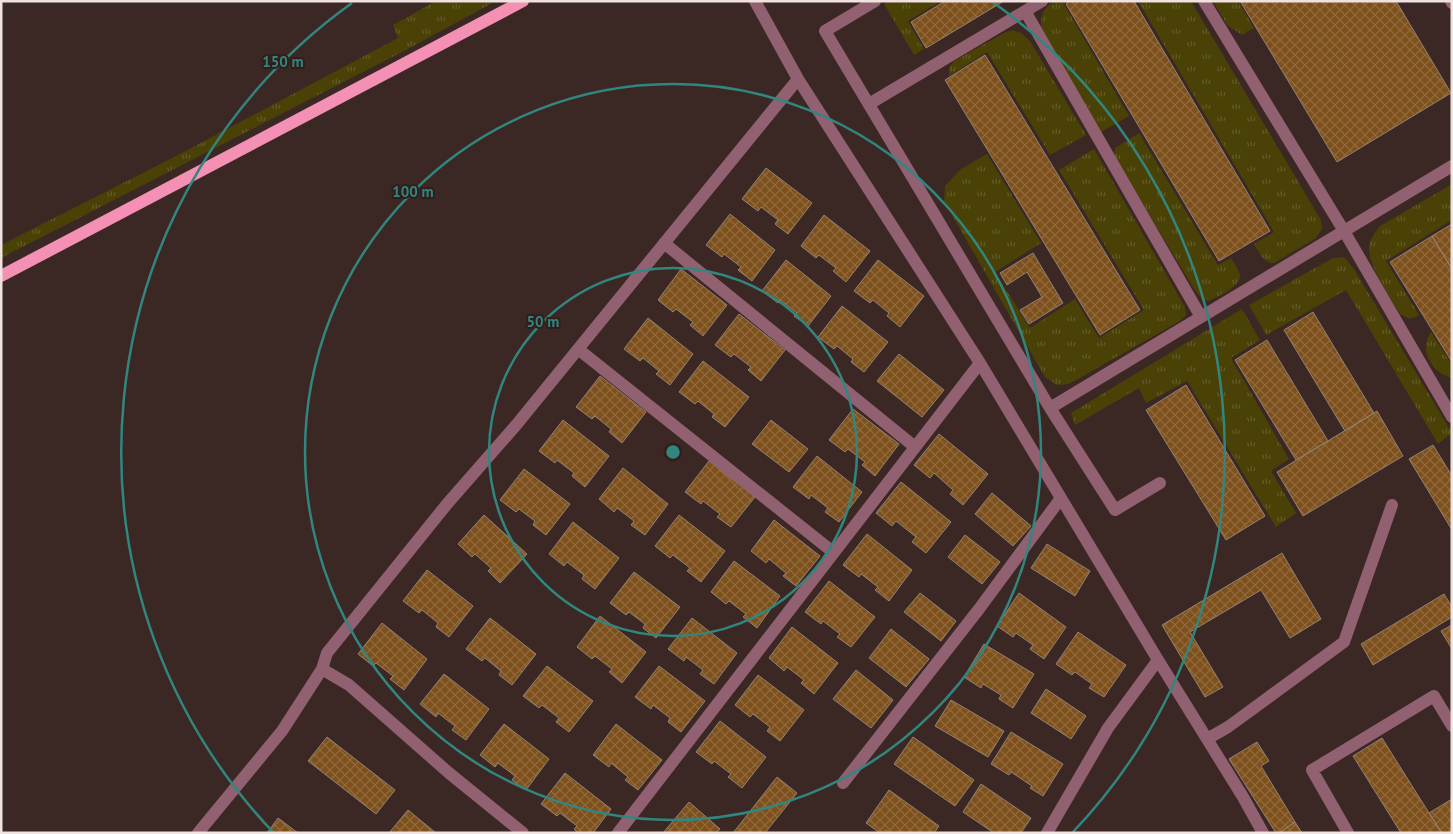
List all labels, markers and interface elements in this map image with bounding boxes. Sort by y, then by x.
text: 150 m [262,52,304,71]
text: 100 m [392,182,434,201]
text: 50 m [527,312,559,331]
centre of rings [664,443,682,461]

